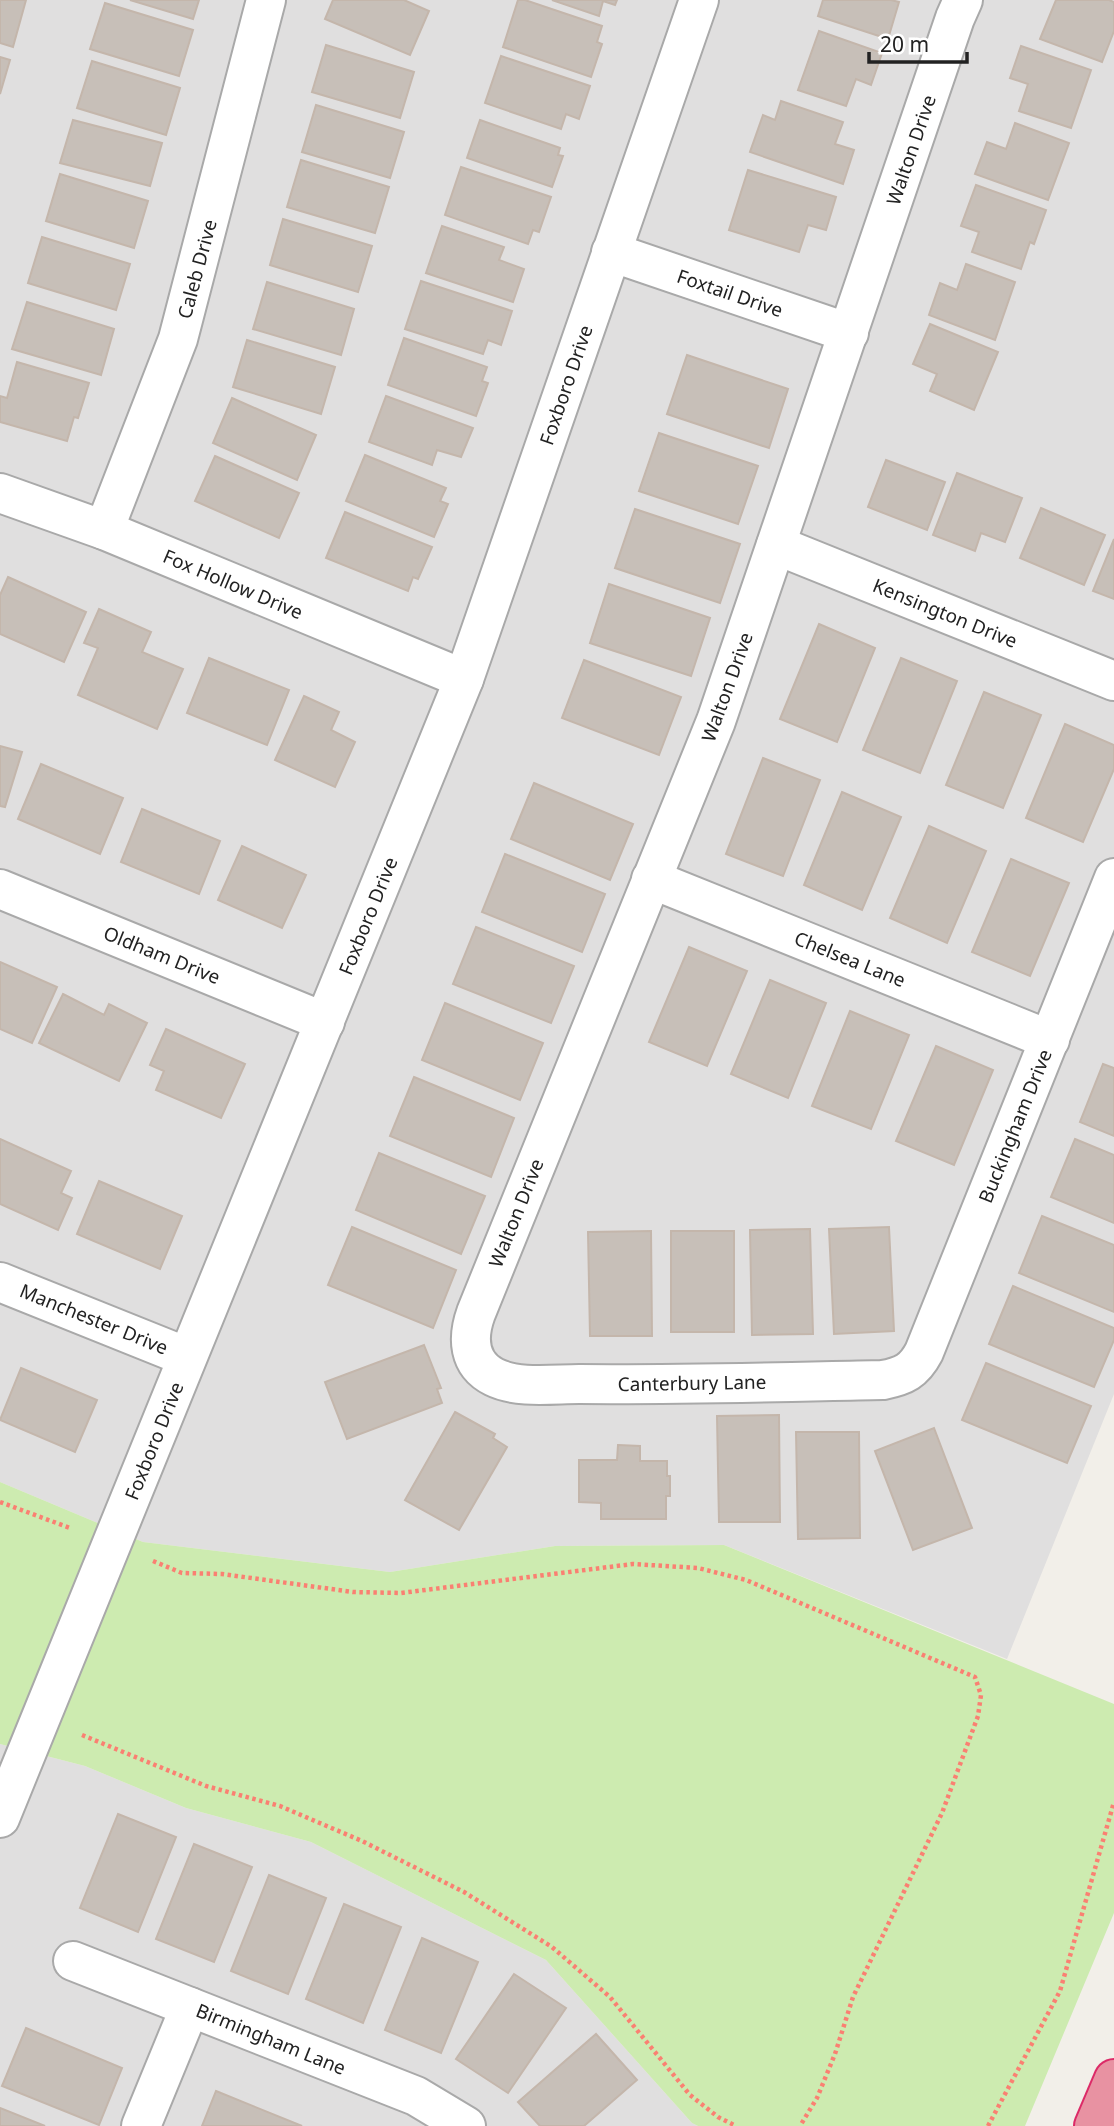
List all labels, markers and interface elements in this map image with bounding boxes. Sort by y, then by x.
scale bar [869,21,967,65]
text: 20 m [880,30,929,58]
street label: Walton Drive [880,91,942,209]
street label: Caleb Drive [171,216,223,322]
street label: Foxtail Drive [674,263,786,323]
street label: Foxboro Drive [533,322,599,448]
street label: Fox Hollow Drive [159,543,307,625]
street label: Kensington Drive [869,572,1021,654]
street label: Walton Drive [695,629,759,745]
street label: Foxboro Drive [333,853,403,979]
street label: Oldham Drive [100,920,224,990]
street label: Chelsea Lane [790,925,910,993]
street label: Buckingham Drive [972,1045,1058,1207]
street label: Walton Drive [482,1155,550,1271]
street label: Manchester Drive [16,1277,172,1361]
street label: Canterbury Lane [617,1369,767,1397]
street label: Foxboro Drive [119,1378,189,1504]
street label: Birmingham Lane [192,1997,350,2081]

